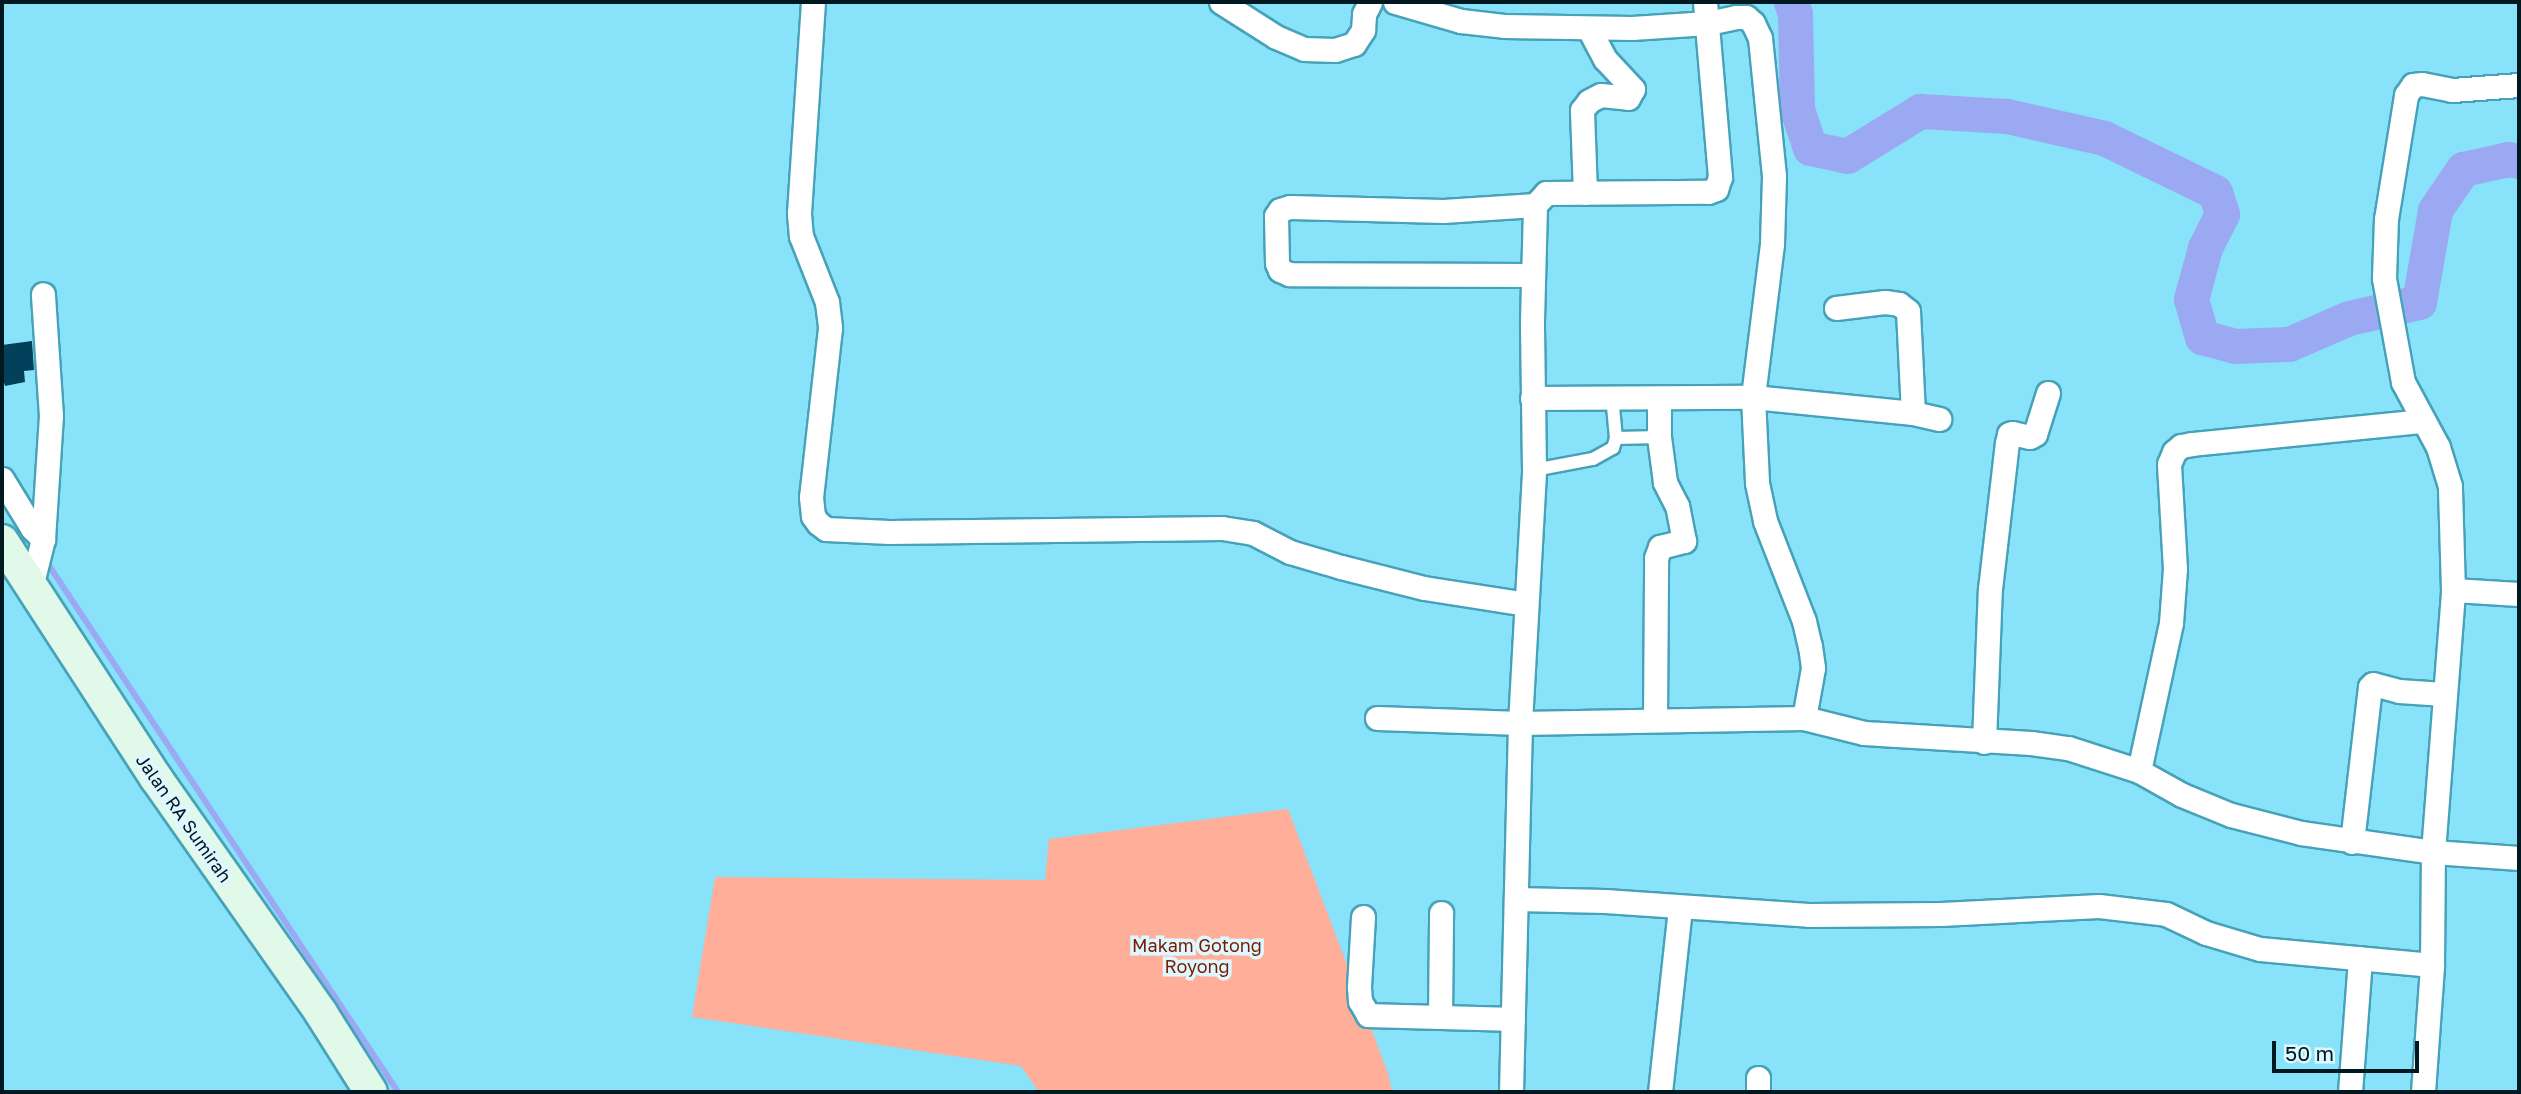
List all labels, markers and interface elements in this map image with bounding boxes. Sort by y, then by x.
street label: Jalan RA Sumirah [132,750,236,886]
park label: Makam Gotong Royong [1132,935,1262,978]
scale bar [2276,1028,2423,1072]
text: 50 m [2285,1040,2334,1066]

